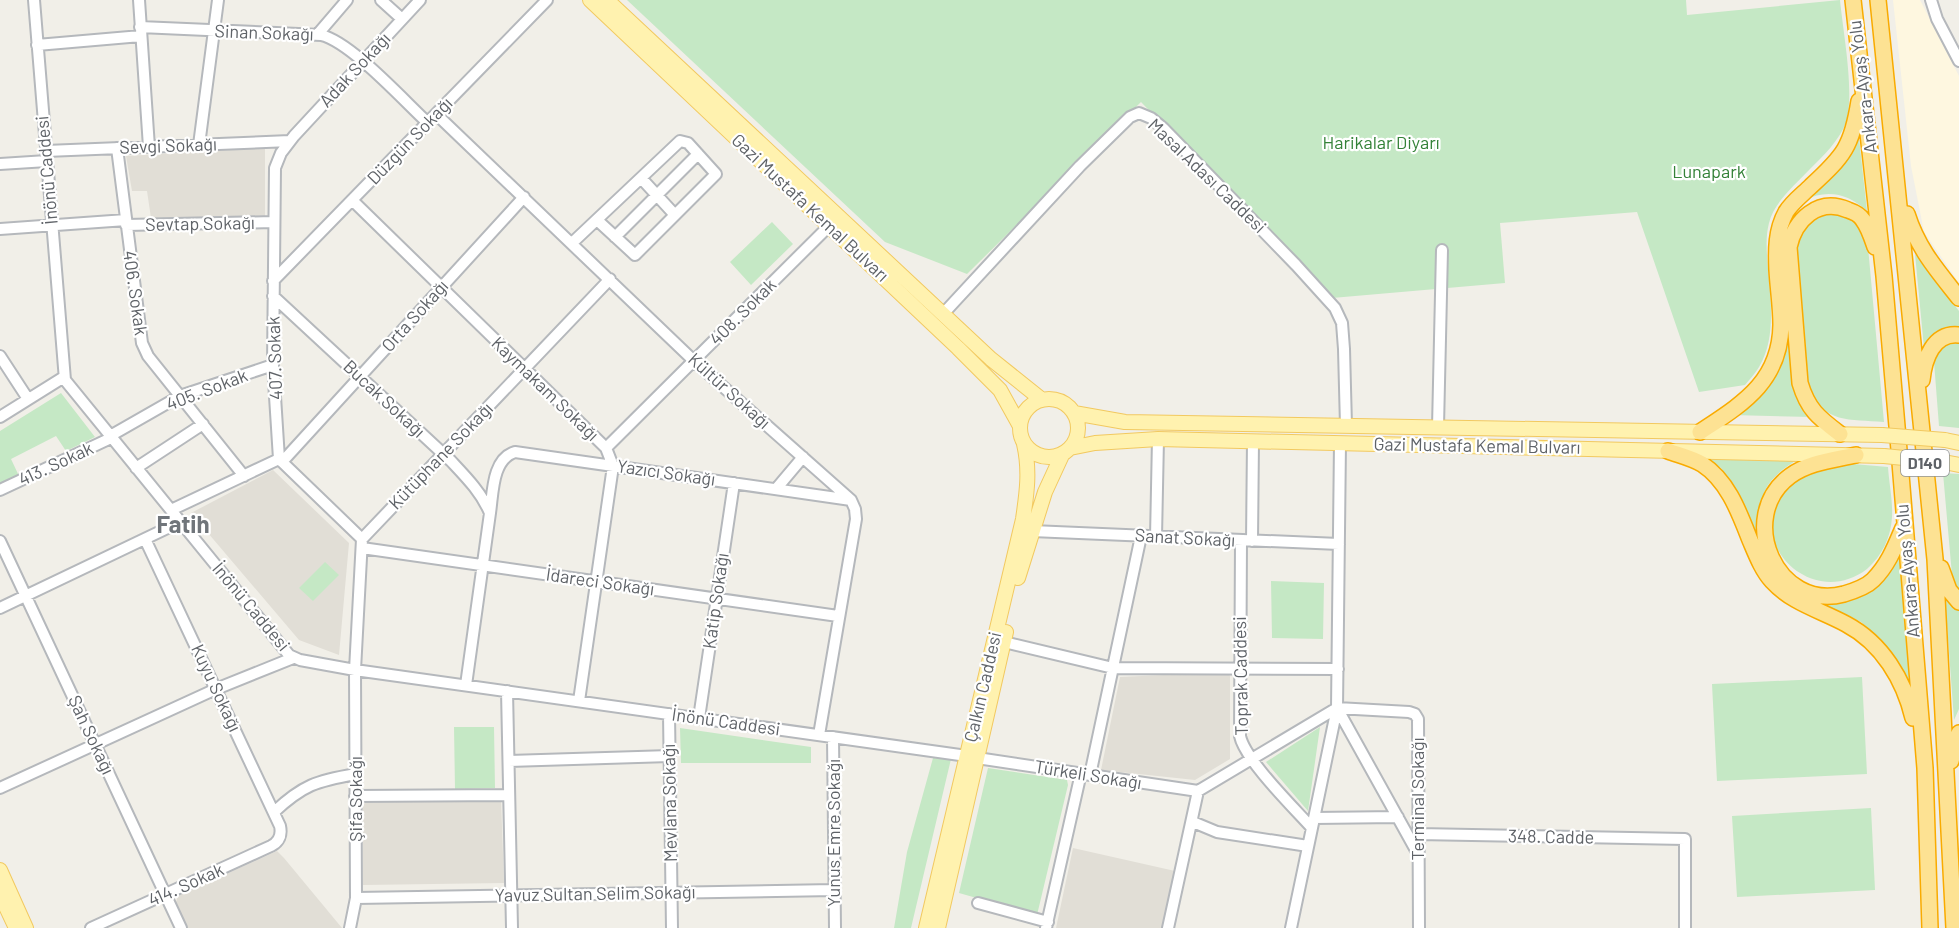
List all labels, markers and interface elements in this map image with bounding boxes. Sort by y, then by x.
street label: Sinan Sokağı [214,19,314,45]
street label: Ankara-Ayaş Yolu [1843,19,1881,155]
street label: Adak Sokağı [314,27,394,111]
street label: Düzgün Sokağı [362,92,456,189]
street label: Masal Adası Caddesi [1144,113,1271,237]
street label: İnönü Caddesi [30,115,62,225]
street label: Gazi Mustafa Kemal Bulvarı [728,129,894,286]
park label: Harikalar Diyarı [1322,131,1440,153]
street label: Sevgi Sokağı [119,132,217,158]
park label: Lunapark [1672,160,1746,182]
street label: Sevtap Sokağı [145,211,255,235]
street label: 406. Sokak [119,249,153,337]
street label: 408. Sokak [704,273,780,349]
street label: Orta Sokağı [376,275,452,356]
street label: 407. Sokak [262,316,286,400]
street label: Kaymakam Sokağı [487,331,604,445]
street label: Kültür Sokağı [684,348,775,433]
street label: Bucak Sokağı [339,355,430,442]
street label: 405. Sokak [163,364,250,415]
street label: Kütüphane Sokağı [384,397,497,513]
street label: Gazi Mustafa Kemal Bulvarı [1373,432,1581,458]
street label: 413. Sokak [15,436,96,490]
road number: D140 [1901,450,1949,476]
street label: Yazıcı Sokağı [616,454,717,490]
street label: Ankara-Ayaş Yolu [1890,503,1924,639]
district label: Fatih [156,509,210,538]
street label: Sanat Sokağı [1134,523,1236,551]
street label: Katip Sokağı [697,551,733,650]
street label: İnönü Caddesi [208,557,295,655]
street label: İdareci Sokağı [545,563,656,599]
street label: Toprak Caddesi [1228,616,1252,736]
street label: Çalkın Caddesi [959,629,1005,744]
street label: Kuyu Sokağı [187,640,247,735]
street label: Şah Sokağı [64,691,120,778]
street label: İnönü Caddesi [671,703,782,740]
street label: Terminal Sokağı [1406,737,1428,861]
street label: Mevlana Sokağı [657,744,681,862]
street label: Türkeli Sokağı [1033,755,1143,793]
street label: Şifa Sokağı [344,756,366,842]
street label: Yunus Emre Sokağı [822,759,844,907]
street label: 348. Cadde [1508,824,1594,848]
street label: 414. Sokak [144,858,227,911]
street label: Yavuz Sultan Selim Sokağı [494,880,696,906]

